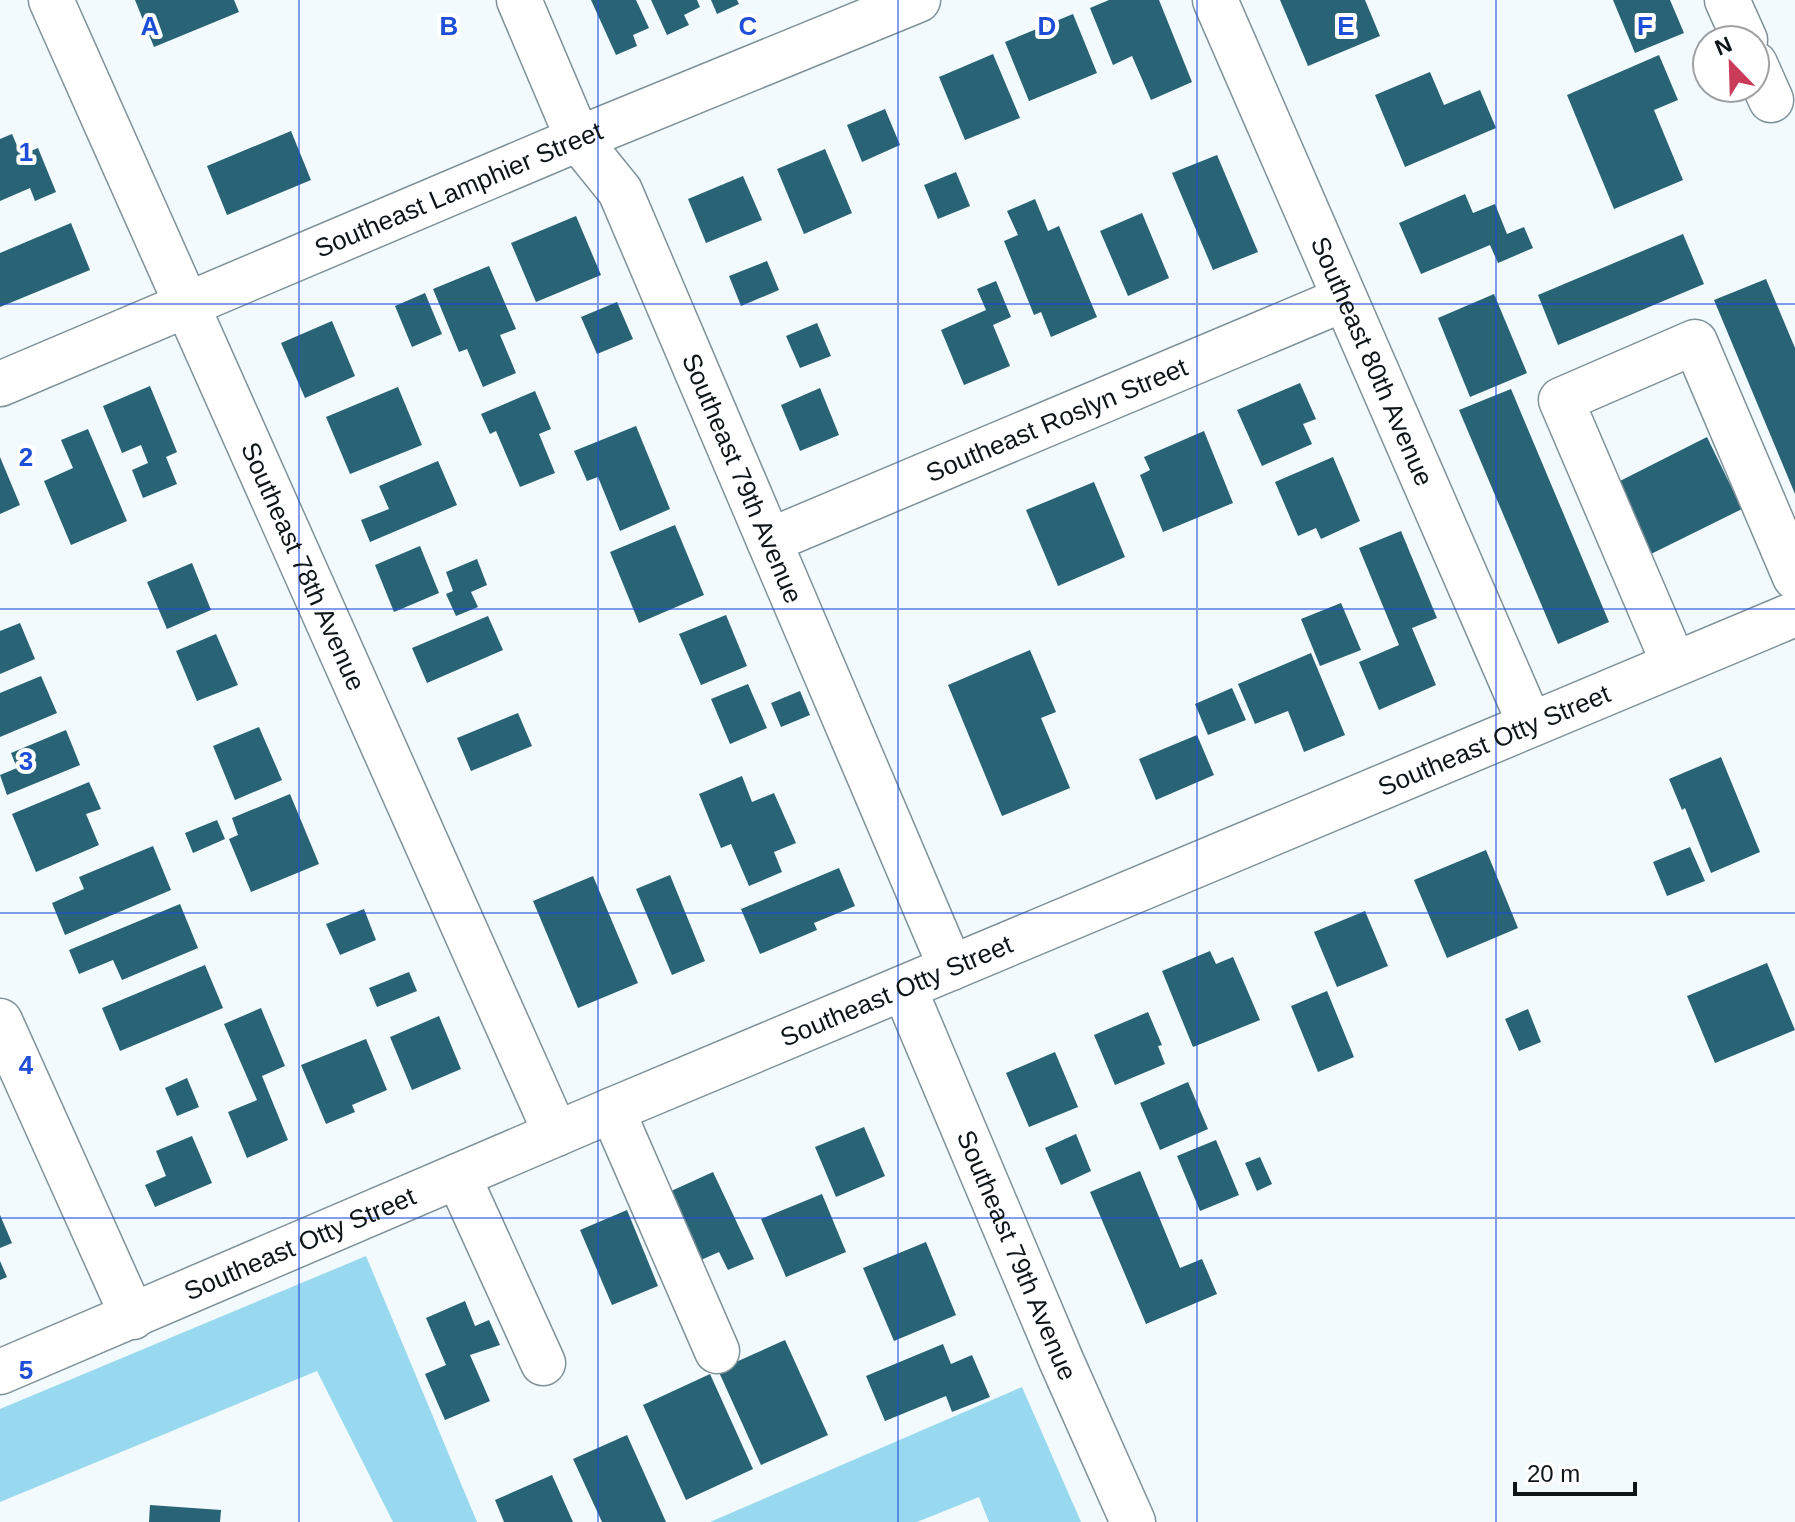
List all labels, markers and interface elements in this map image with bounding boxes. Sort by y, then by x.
text: A [141,11,160,41]
text: B [440,11,458,41]
text: C [739,11,758,41]
text: D [1038,11,1056,41]
text: E [1337,11,1355,41]
text: F [1637,11,1653,41]
north arrow [1691,24,1771,104]
text: N [1711,31,1736,61]
street label: Southeast Lamphier Street [310,115,608,264]
text: 1 [19,137,33,167]
street label: Southeast 80th Avenue [1305,232,1440,490]
street label: Southeast 79th Avenue [676,349,809,608]
street label: Southeast Roslyn Street [921,351,1192,488]
street label: Southeast 78th Avenue [235,438,372,695]
text: 2 [19,442,33,472]
street label: Southeast Otty Street [1373,678,1615,802]
text: 3 [19,746,33,776]
street label: Southeast Otty Street [776,929,1018,1053]
text: 4 [19,1050,34,1080]
street label: Southeast 79th Avenue [951,1126,1083,1385]
street label: Southeast Otty Street [179,1181,421,1306]
text: 5 [19,1355,33,1385]
scale bar [1515,1446,1635,1496]
text: 20 m [1527,1460,1580,1487]

